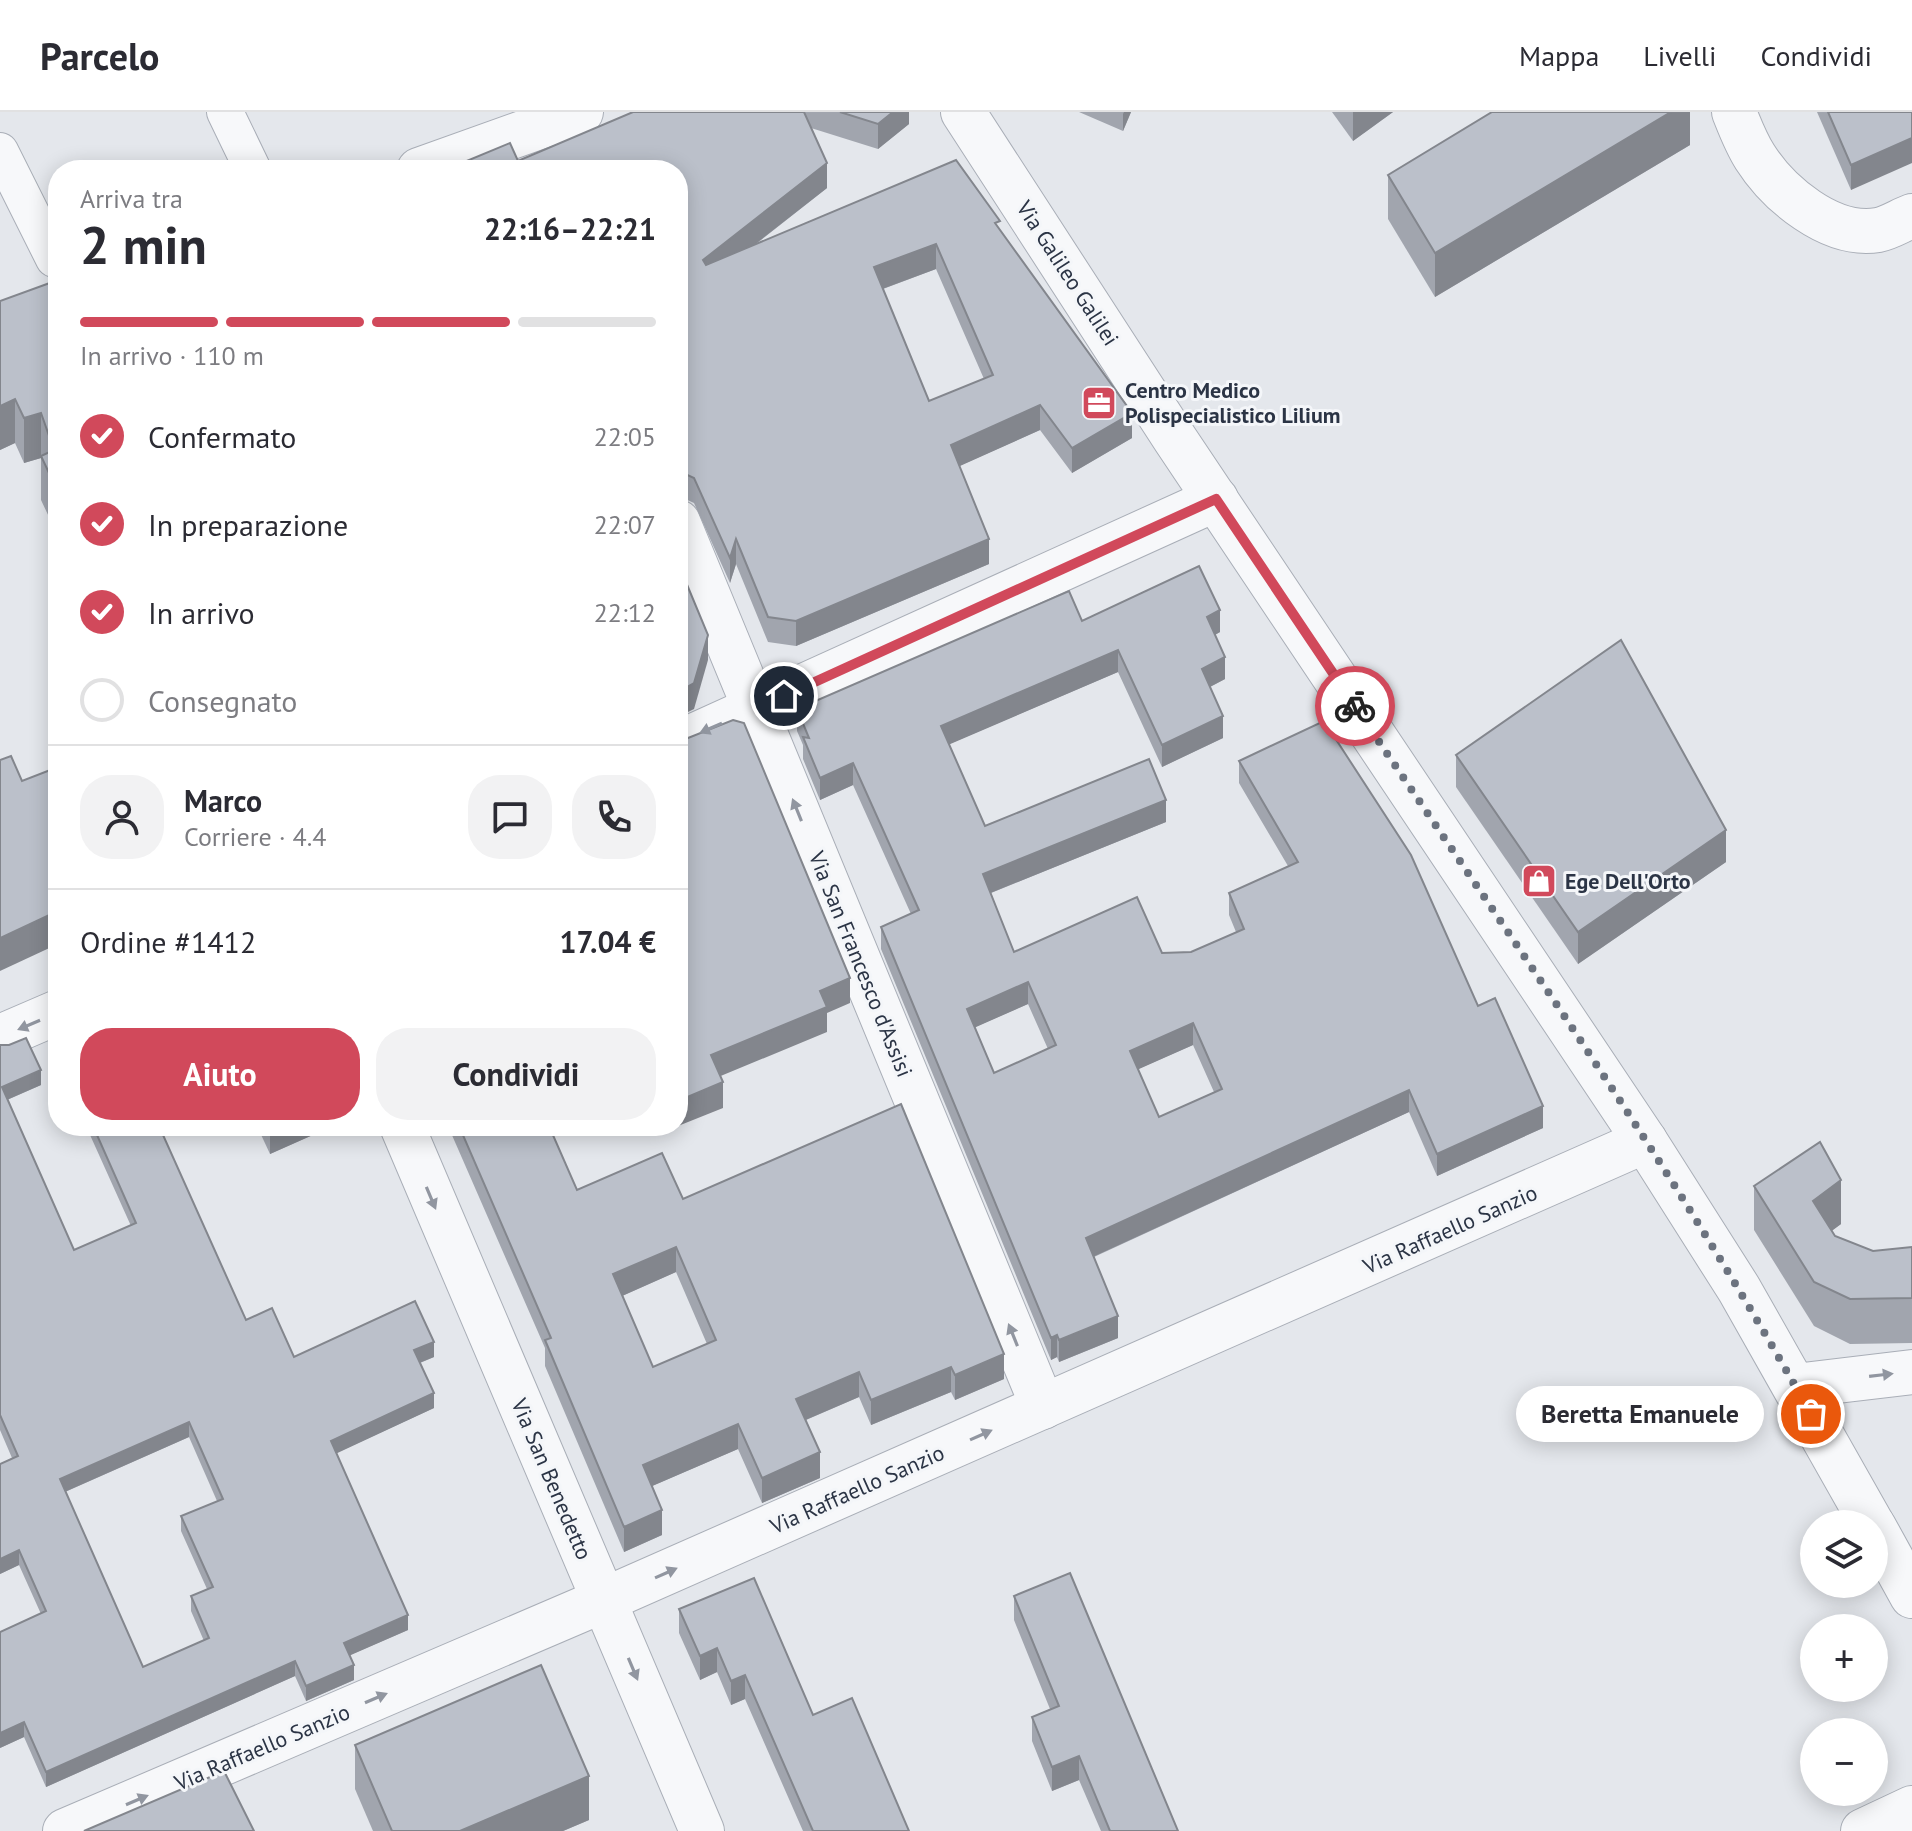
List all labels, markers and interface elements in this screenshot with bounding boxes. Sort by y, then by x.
text: Parcelo [40,31,160,80]
text: Mappa [1519,37,1599,74]
text: Livelli [1643,37,1717,74]
text: Condividi [1761,37,1872,74]
text: Arriva tra [80,182,183,215]
street label: Via Galileo Galilei [1010,194,1125,351]
text: 22:16–22:21 [484,209,656,248]
text: 2 min [80,211,207,278]
text: In arrivo · 110 m [80,339,264,372]
place label: Centro Medico Polispecialistico Lilium [1125,376,1341,429]
office icon: Centro Medico Polispecialistico Lilium [1080,384,1118,422]
icon: check [80,414,124,458]
text: Confermato [148,417,296,456]
text: 22:05 [594,420,656,453]
icon: check [80,502,124,546]
text: In preparazione [148,505,348,544]
text: 22:07 [594,508,656,541]
icon: check [80,590,124,634]
text: In arrivo [148,593,255,632]
text: 22:12 [594,596,656,629]
pin [750,662,818,730]
courier [1315,666,1395,746]
icon: home [762,674,806,718]
text: Consegnato [148,681,297,720]
icon: bike [1333,684,1377,728]
one-way arrow [700,721,723,735]
button: person [80,775,164,859]
button: chat [468,775,552,859]
button: phone [572,775,656,859]
text: Marco [184,781,262,820]
one-way arrow [790,798,803,822]
text: Corriere · 4.4 [184,820,327,853]
street label: Via San Francesco d'Assisi [803,846,919,1081]
shop icon: Ege Dell'Orto [1520,862,1558,900]
place label: Ege Dell'Orto [1565,867,1691,895]
text: Ordine #1412 [80,922,256,961]
text: 17.04 € [560,922,656,961]
one-way arrow [17,1018,41,1031]
button: Aiuto [80,1028,360,1120]
button: Condividi [376,1028,656,1120]
street label: Via Raffaello Sanzio [1358,1178,1541,1280]
one-way arrow [425,1186,438,1210]
one-way arrow [1007,1323,1020,1347]
one-way arrow [1869,1369,1894,1382]
pin [1777,1380,1845,1448]
callout: Beretta Emanuele [1515,1386,1763,1442]
icon: bag [1789,1392,1833,1436]
street label: Via San Benedetto [505,1393,599,1564]
text: Beretta Emanuele [1541,1397,1739,1430]
one-way arrow [969,1428,993,1441]
street label: Via Raffaello Sanzio [765,1438,948,1540]
map controls [1800,1510,1888,1806]
button: layers [1800,1510,1888,1598]
one-way arrow [654,1566,678,1579]
button: + [1800,1614,1888,1702]
one-way arrow [627,1657,640,1681]
one-way arrow [364,1691,388,1704]
street label: Via Raffaello Sanzio [169,1697,354,1797]
button: − [1800,1718,1888,1806]
one-way arrow [125,1794,149,1807]

